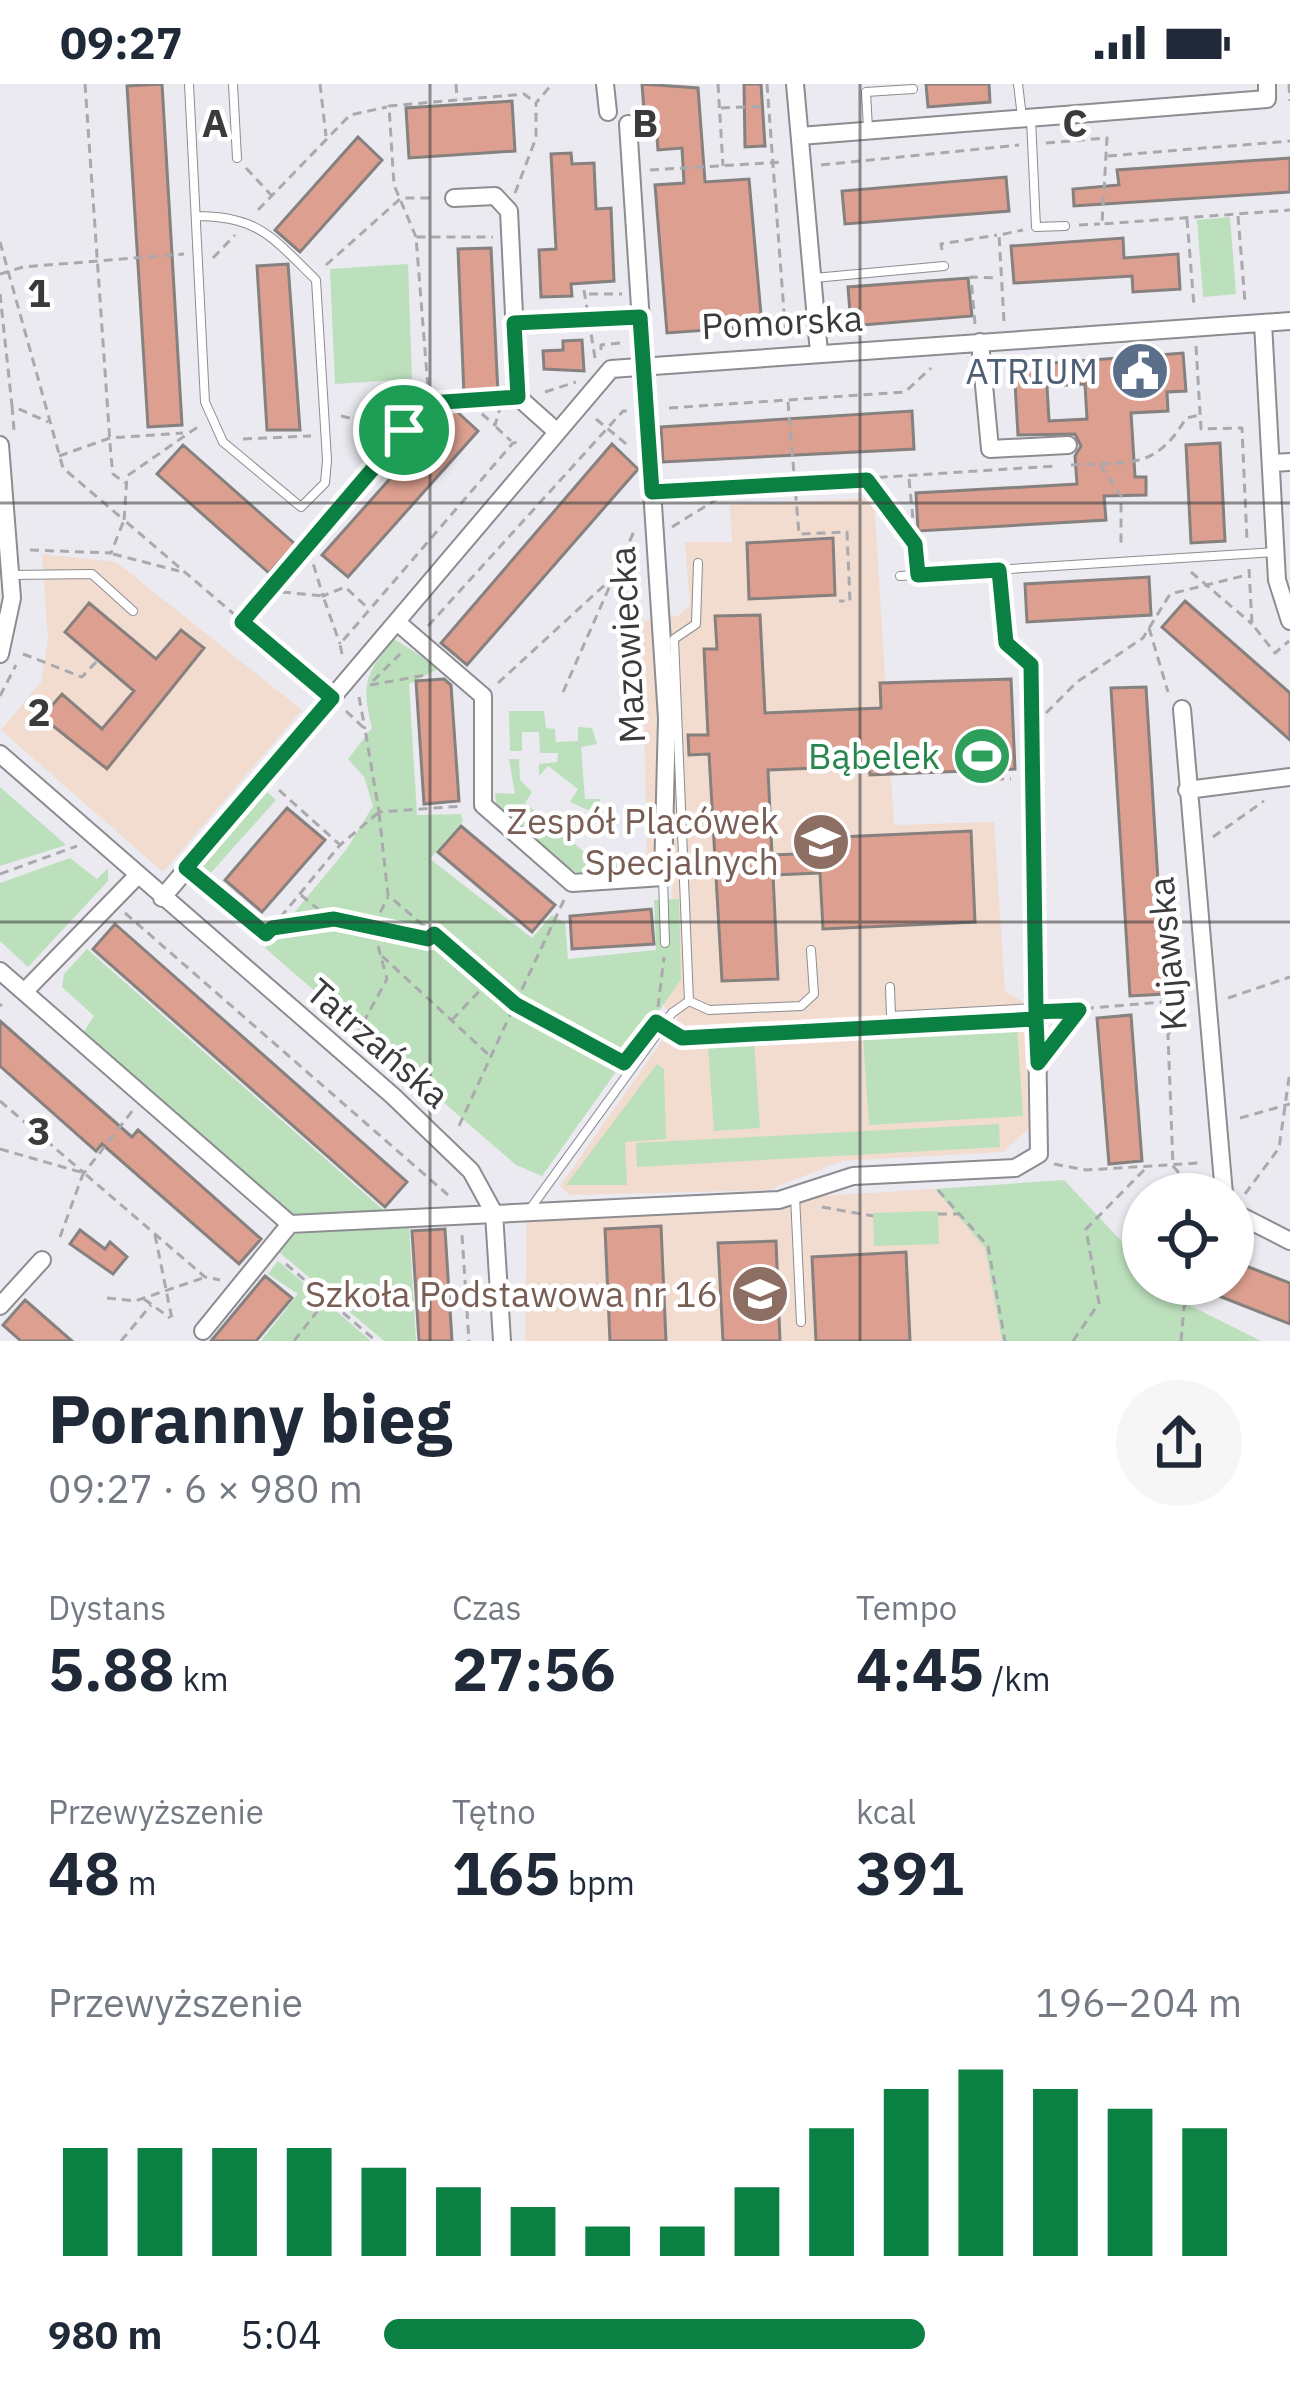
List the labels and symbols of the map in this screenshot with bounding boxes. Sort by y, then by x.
text: A [202,97,228,148]
text: B [632,97,658,148]
text: C [1062,97,1088,148]
text: 1 [27,267,51,318]
street label: Pomorska [700,294,864,349]
public building icon: ATRIUM [1109,340,1171,402]
place label: ATRIUM [966,347,1098,394]
pin [353,379,455,481]
street label: Mazowiecka [598,545,655,745]
text: 2 [27,686,51,737]
sports icon: Bąbelek [951,725,1013,787]
place label: Bąbelek [808,732,940,779]
place label: Zespół Placówek Specjalnych [507,797,779,885]
school or university icon: Zespół Placówek Specjalnych [790,811,852,873]
street label: Kujawska [1136,875,1197,1033]
street label: Tatrzańska [297,967,460,1118]
text: 3 [27,1105,51,1156]
school or university icon: Szkoła Podstawowa nr 16 [729,1263,791,1325]
place label: Szkoła Podstawowa nr 16 [305,1270,718,1317]

